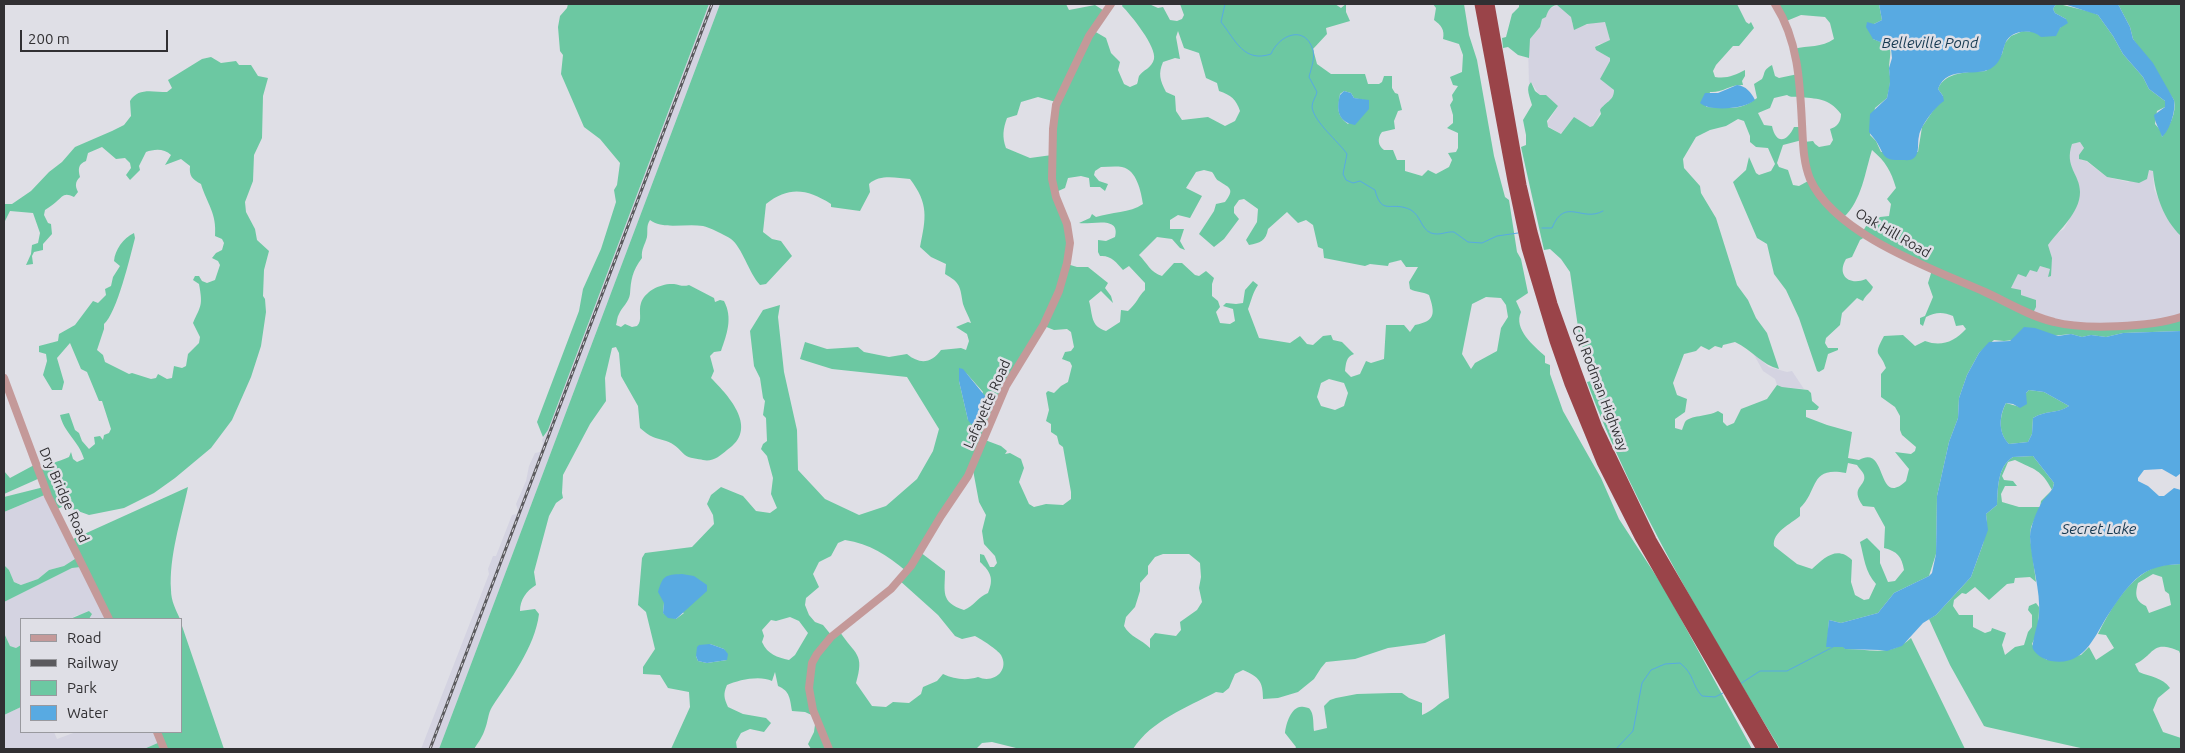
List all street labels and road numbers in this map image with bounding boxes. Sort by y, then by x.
street label: Oak Hill Road [1852,205,1934,261]
street label: Col Rodman Highway [1568,323,1632,453]
street label: Lafayette Road [960,357,1014,451]
street label: Dry Bridge Road [35,445,93,545]

